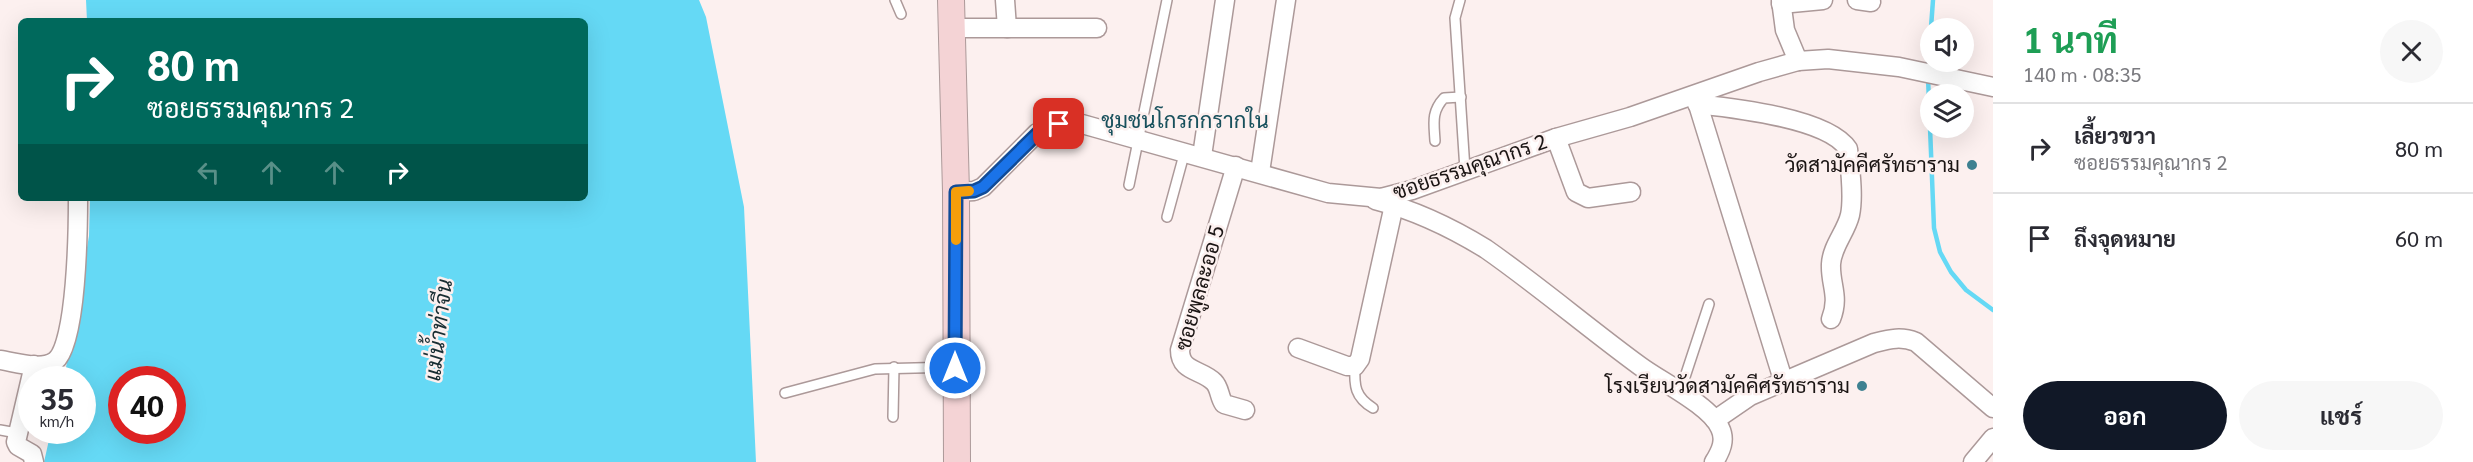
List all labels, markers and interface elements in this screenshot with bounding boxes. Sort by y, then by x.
text: 1 นาที [2023,15,2118,61]
map controls [1920,18,1974,138]
button: sound [1920,18,1974,72]
button: close [2380,20,2443,83]
text: 80 m [147,36,240,91]
icon: right [48,42,126,120]
text: 140 m · 08:35 [2023,61,2141,87]
button: layers [1920,84,1974,138]
text: ซอยธรรมคุณากร 2 [147,89,354,124]
pin [1033,98,1084,149]
district label: ชุมชนโกรกกรากใน [1101,105,1269,136]
icon: arrive [1042,107,1075,140]
text: เลี้ยวขวา [2074,121,2156,149]
street label: ซอยธรรมคุณากร 2 [1389,127,1551,206]
icon: right [2023,132,2056,165]
text: 80 m [2395,134,2443,162]
text: ซอยธรรมคุณากร 2 [2074,149,2227,175]
place label: วัดสามัคคีศรัทธาราม [1785,150,1960,177]
icon: left [192,156,225,189]
icon: ahead [255,156,288,189]
icon: ahead [318,156,351,189]
icon: right [381,156,414,189]
marker: วัดสามัคคีศรัทธาราม [1965,158,1979,172]
street label: ซอยพูลละออ 5 [1168,222,1232,354]
icon: arrive [2023,222,2056,255]
text: ถึงจุดหมาย [2074,224,2176,252]
text: 60 m [2395,224,2443,252]
water label: แม่น้ำท่าจีน [413,277,457,382]
position arrow [923,336,987,400]
speed limit sign: 40 [108,366,186,444]
place label: โรงเรียนวัดสามัคคีศรัทธาราม [1604,371,1850,398]
text: 35 [40,378,74,417]
marker: โรงเรียนวัดสามัคคีศรัทธาราม [1855,379,1869,393]
button: ออก [2023,381,2227,450]
button: แชร์ [2239,381,2443,450]
text: km/h [40,411,74,430]

